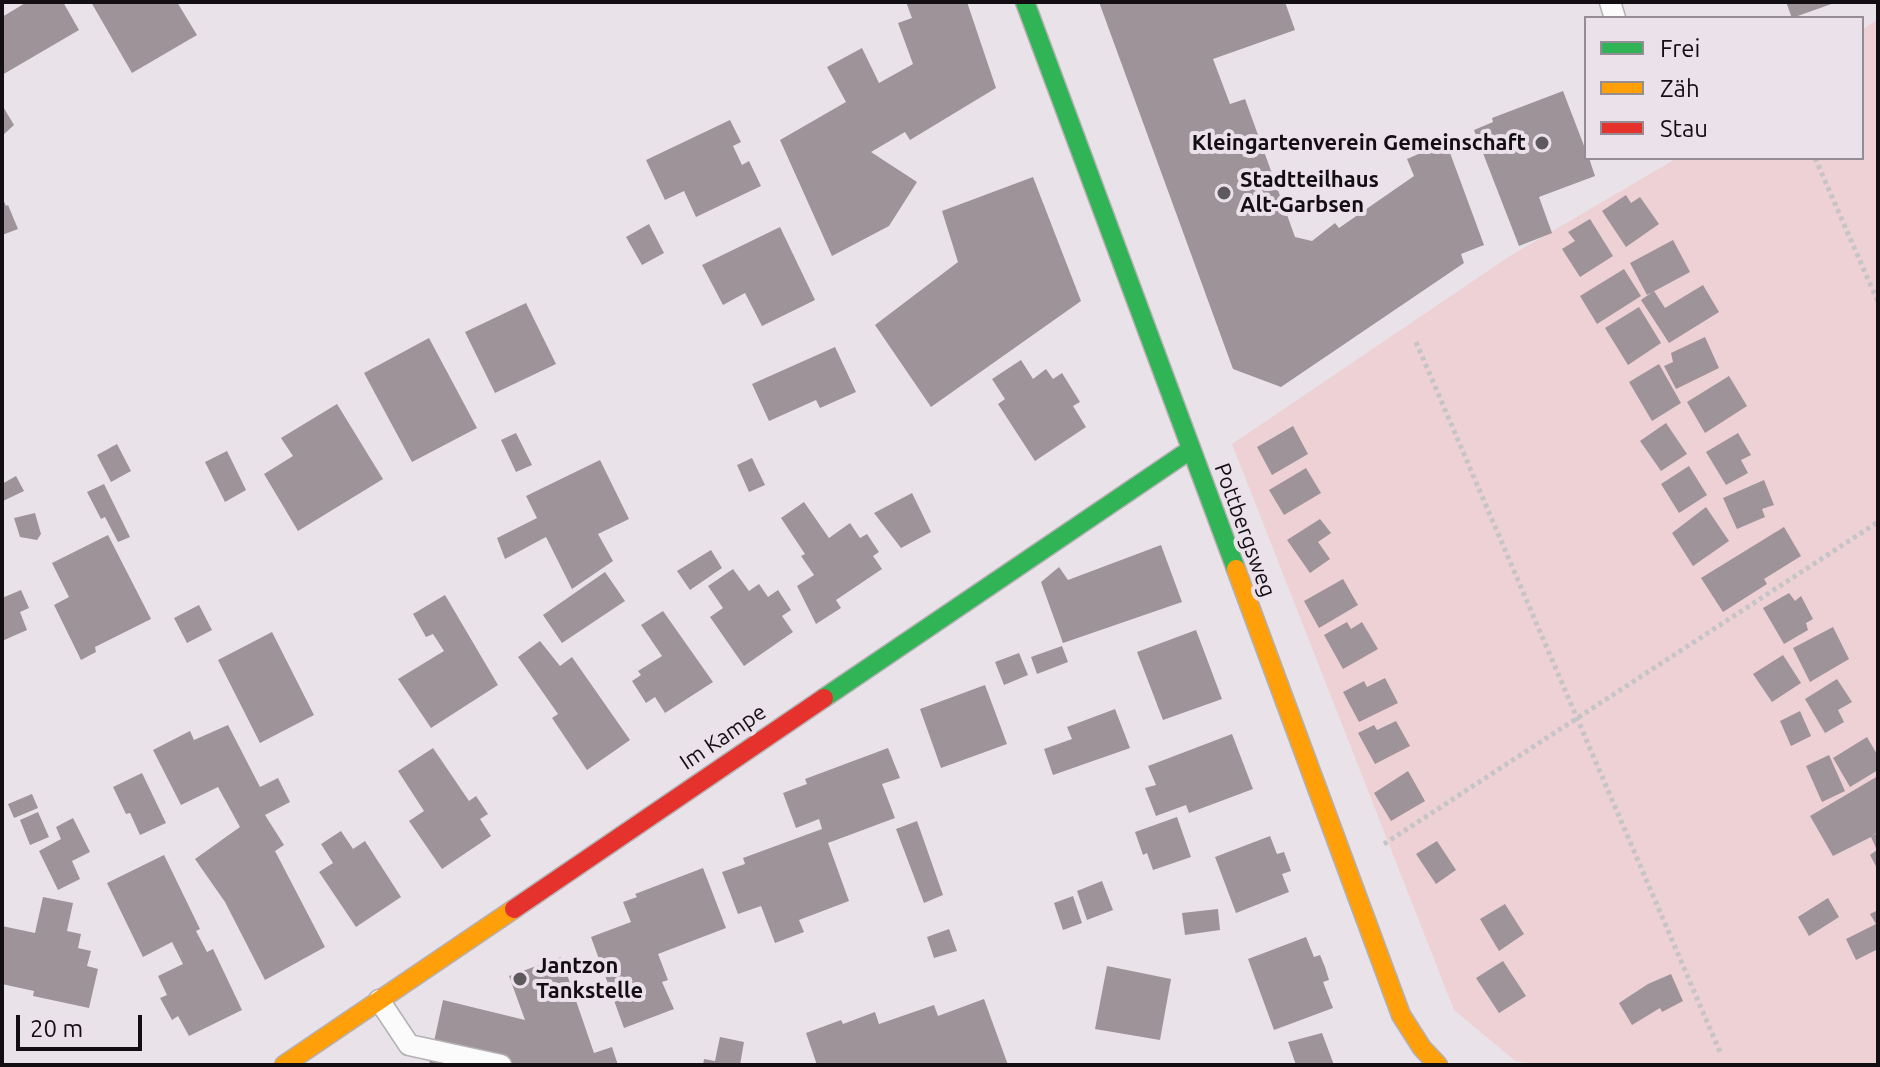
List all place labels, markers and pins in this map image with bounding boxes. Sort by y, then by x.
place label: Kleingartenverein Gemeinschaft [1192,130,1526,156]
marker: Kleingartenverein Gemeinschaft [1533,134,1551,152]
place label: Stadtteilhaus Alt-Garbsen [1240,167,1379,218]
marker: Stadtteilhaus Alt-Garbsen [1215,184,1233,202]
place label: Jantzon Tankstelle [536,953,643,1004]
marker: Jantzon Tankstelle [511,970,529,988]

